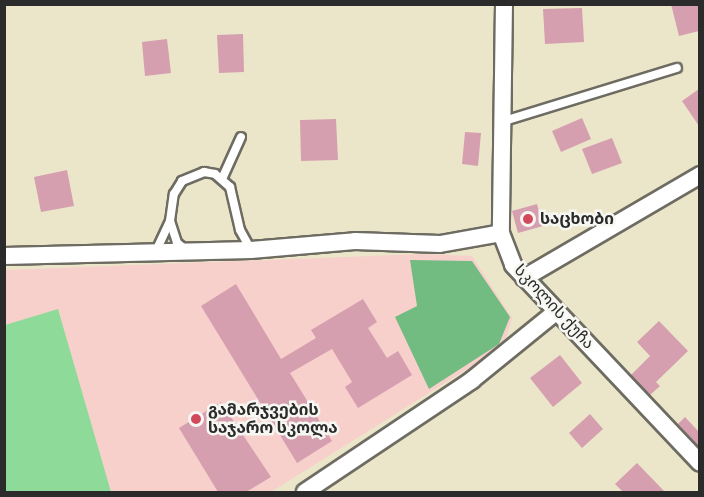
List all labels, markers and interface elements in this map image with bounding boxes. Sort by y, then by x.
place label: საცხობი [540,209,614,229]
marker: საცხობი [521,212,535,226]
street label: სკოლის ქუჩა [510,261,598,353]
place label: გამარჯვების საჯარო სკოლა [208,400,338,438]
marker: გამარჯვების საჯარო სკოლა [189,412,203,426]

